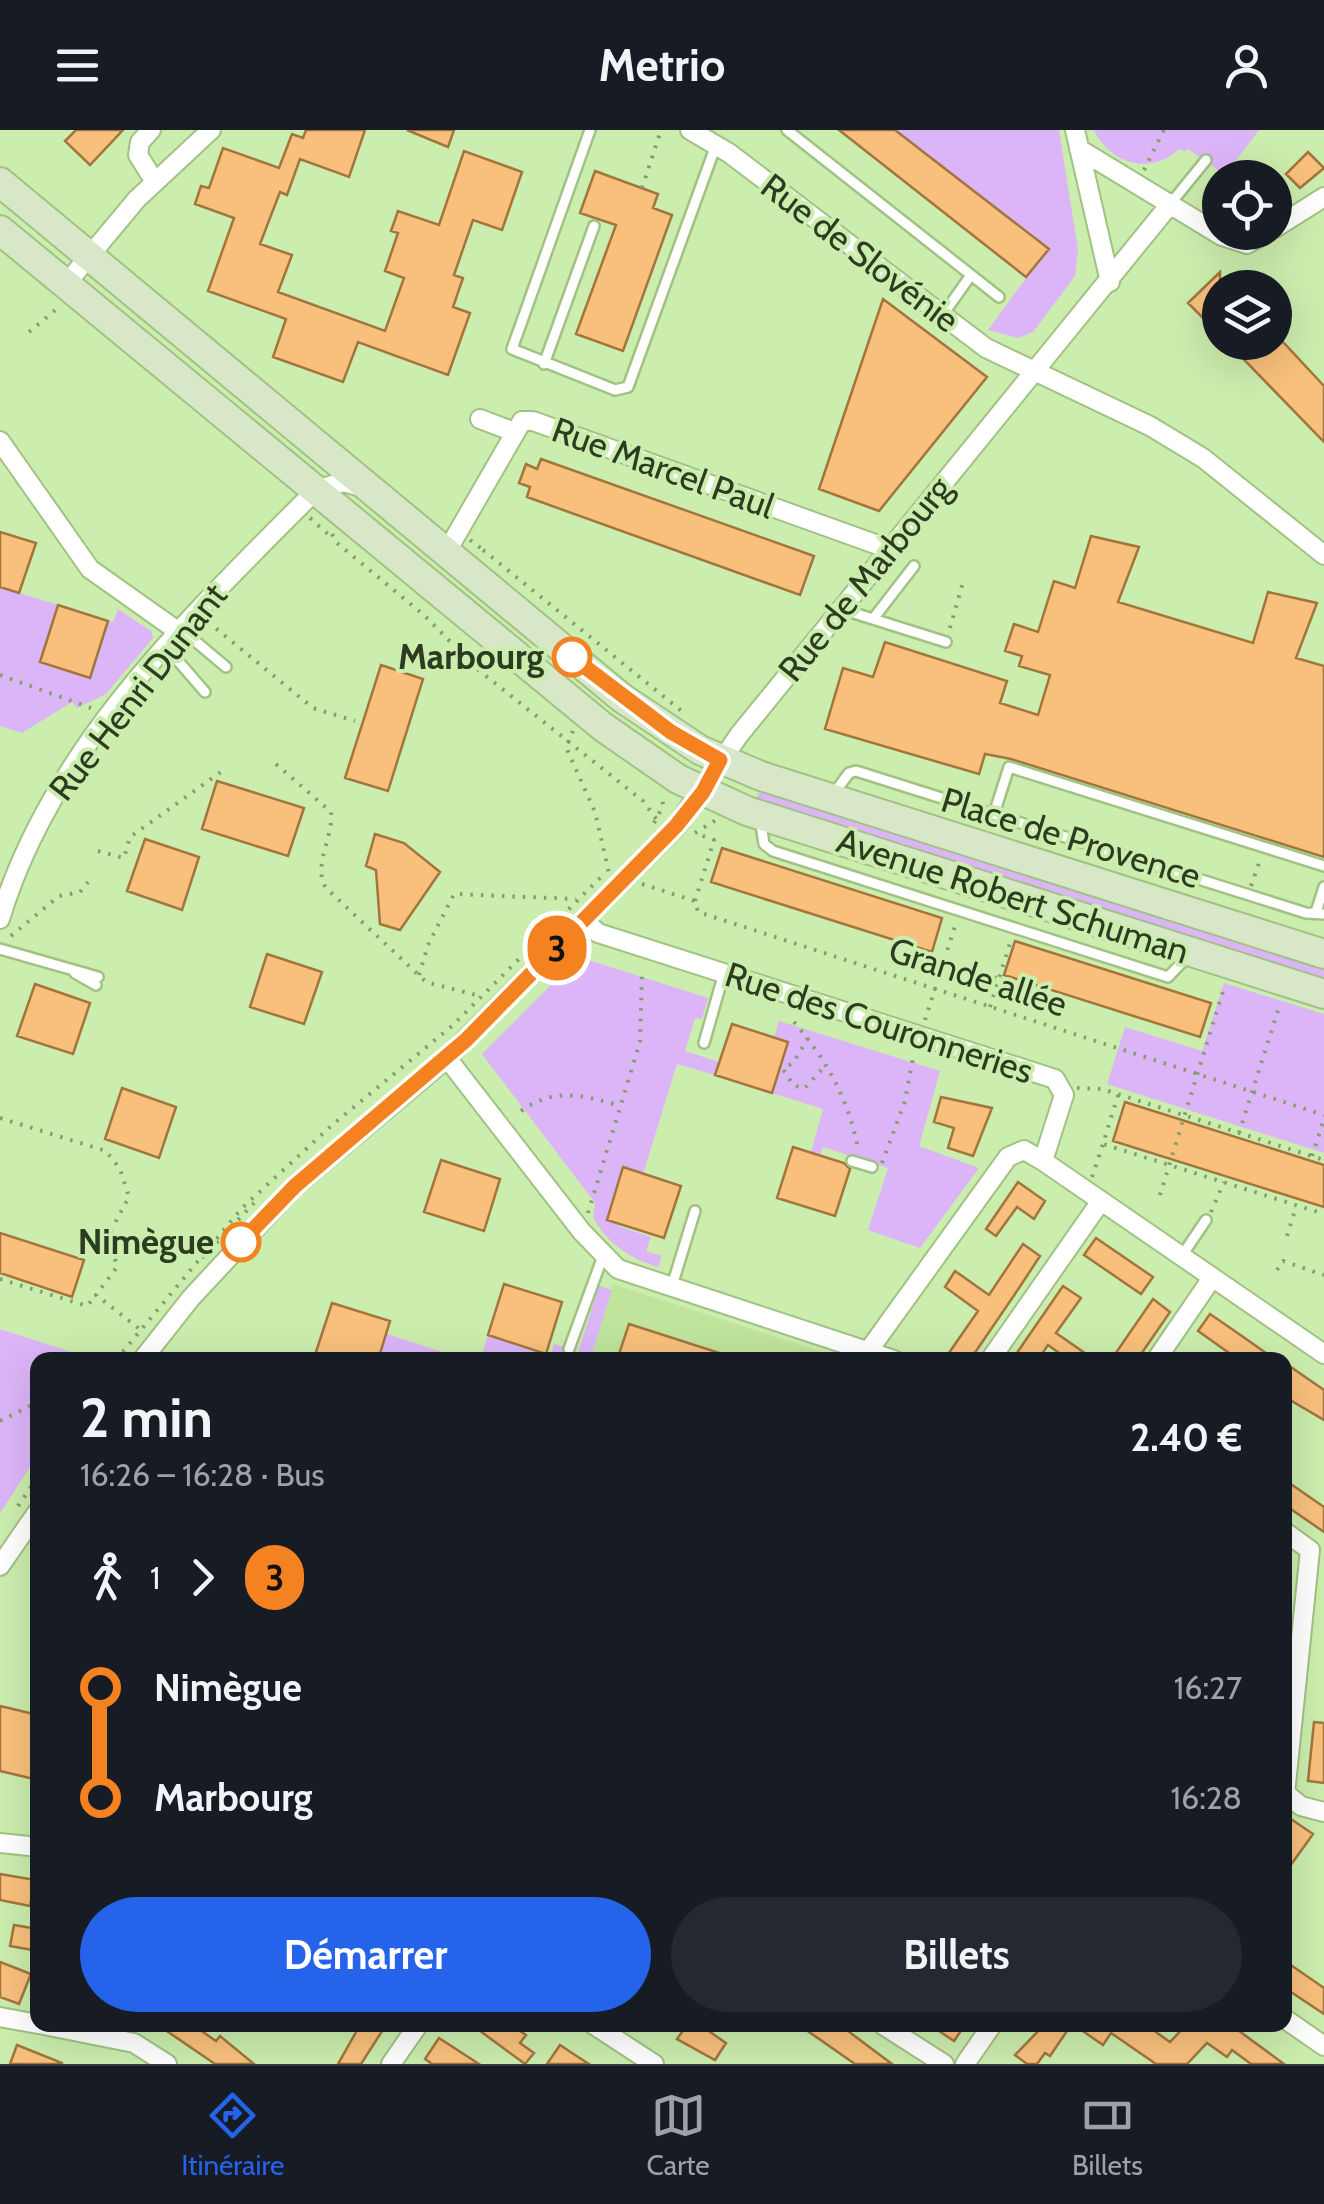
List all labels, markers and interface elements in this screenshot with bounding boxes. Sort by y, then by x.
icon: menu [50,38,105,93]
text: Metrio [599,38,725,92]
icon: person [1219,38,1274,93]
map controls [1202,160,1292,360]
button: locate [1202,160,1292,250]
street label: Rue de Slovénie [753,164,968,341]
button: layers [1202,270,1292,360]
street label: Rue Marcel Paul [546,407,781,528]
street label: Rue de Marbourg [769,467,961,690]
street label: Rue Henri Dunant [39,574,236,809]
place label: Marbourg [398,635,544,678]
marker: Marbourg [553,638,591,676]
street label: Place de Provence [936,778,1206,897]
street label: Avenue Robert Schuman [832,818,1194,973]
line badge: 3 [524,916,590,980]
text: 3 [548,927,566,970]
street label: Grande allée [884,928,1073,1026]
street label: Rue des Couronneries [720,952,1038,1093]
place label: Nimègue [78,1220,214,1263]
marker: Nimègue [222,1223,260,1261]
text: 2 min [80,1384,213,1451]
text: 2.40 € [1130,1414,1242,1461]
text: 16:26 – 16:28 · Bus [80,1455,324,1494]
icon: walk [80,1550,135,1605]
icon: forward [175,1550,230,1605]
text: 3 [265,1556,284,1599]
text: 1 [150,1558,160,1597]
text: Nimègue [154,1664,302,1711]
text: 16:27 [1174,1668,1242,1707]
text: Marbourg [154,1774,313,1821]
text: 16:28 [1171,1778,1242,1817]
button: Démarrer [80,1897,651,2012]
button: Billets [671,1897,1242,2012]
tab: Itinéraire [181,2088,284,2182]
tab: Carte [646,2088,710,2182]
tab: Billets [1072,2088,1143,2182]

